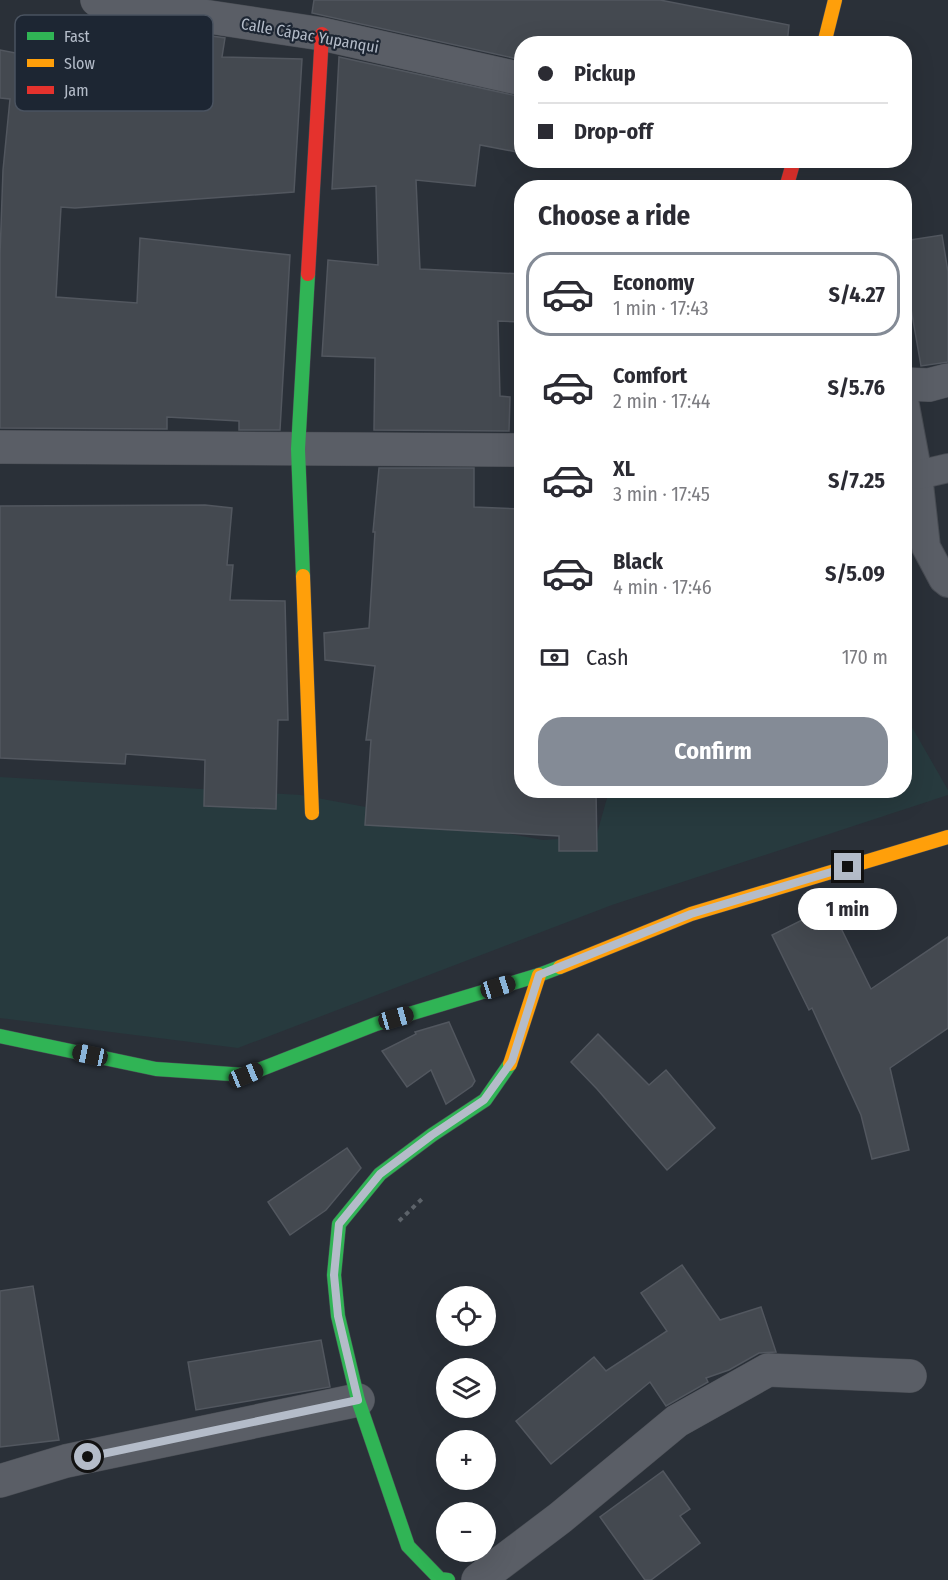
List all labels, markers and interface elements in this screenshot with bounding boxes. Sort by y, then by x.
street label: Calle Cápac Yupanqui [240,14,380,57]
legend [15,15,213,111]
text: Fast [64,27,91,46]
text: Slow [64,54,95,73]
text: Pickup [574,60,636,87]
text: Jam [64,81,89,100]
text: Drop-off [574,118,653,145]
text: Choose a ride [538,200,690,232]
icon: car [541,267,595,321]
text: Economy [613,269,694,296]
text: S/4.27 [829,281,885,308]
text: 1 min · 17:43 [613,296,709,320]
icon: car [541,360,595,414]
text: Comfort [613,362,687,389]
text: S/5.76 [827,374,885,401]
text: 2 min · 17:44 [613,389,711,413]
icon: car [541,453,595,507]
text: XL [613,455,635,482]
text: S/7.25 [828,467,885,494]
text: 3 min · 17:45 [613,482,710,506]
icon: car [541,546,595,600]
text: Black [613,548,663,575]
text: S/5.09 [825,560,885,587]
text: 4 min · 17:46 [613,575,712,599]
icon: cash [538,641,571,674]
text: Cash [586,644,629,671]
text: 170 m [842,645,888,669]
button: Confirm [538,717,888,786]
route end [834,853,861,880]
callout: 1 min [798,888,898,930]
text: 1 min [826,897,869,921]
car [478,973,518,1001]
car [376,1004,416,1032]
car [71,1042,109,1068]
car [226,1060,266,1090]
map controls [436,1286,496,1562]
button: locate [436,1286,496,1346]
button: layers [436,1358,496,1418]
button: + [436,1430,496,1490]
route start [74,1443,101,1470]
button: − [436,1502,496,1562]

